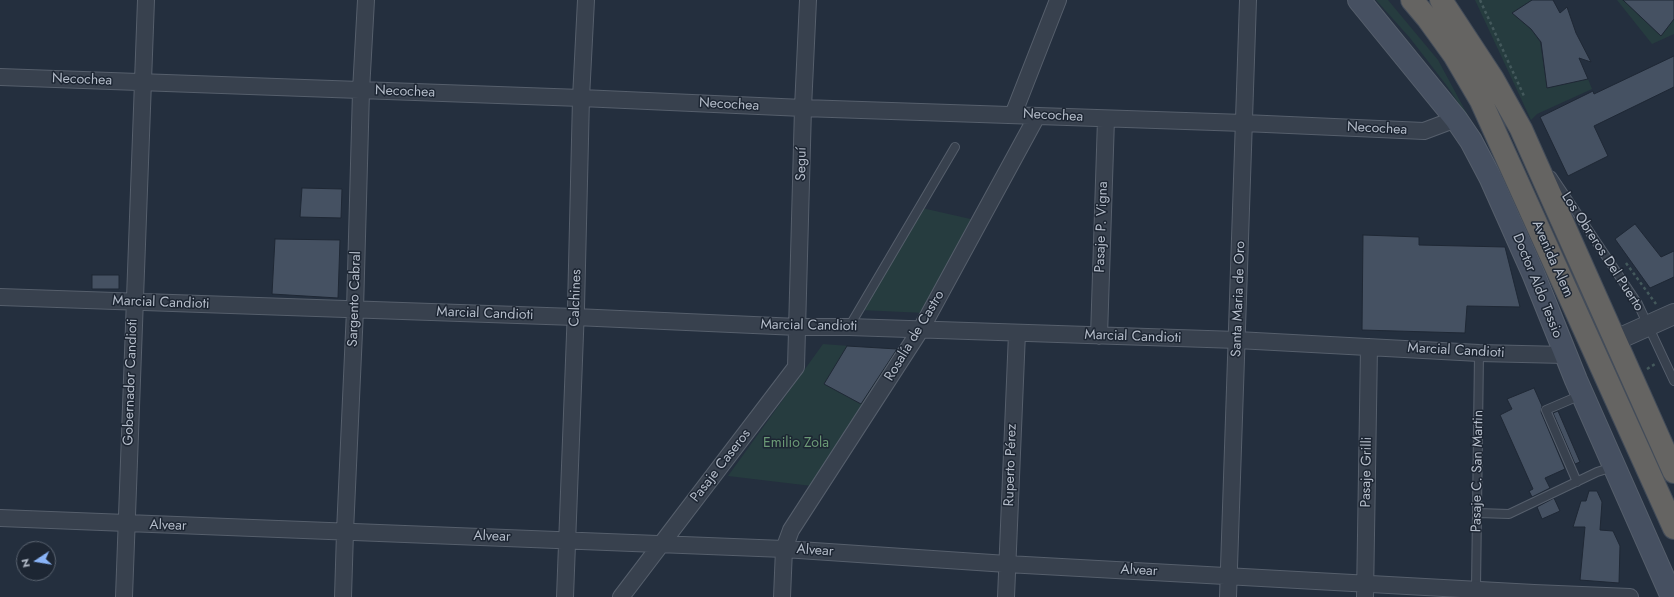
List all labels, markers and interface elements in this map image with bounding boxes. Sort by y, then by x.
street label: Necochea [52,71,112,89]
street label: Necochea [375,83,435,101]
street label: Necochea [698,95,760,115]
street label: Necochea [1022,106,1084,126]
street label: Necochea [1346,119,1408,139]
street label: Seguí [793,147,811,181]
street label: Pasaje P. Vigna [1092,181,1112,273]
street label: Los Obreros Del Puerto [1557,189,1647,315]
street label: Avenida Alem [1528,218,1576,300]
street label: Doctor Aldo Tessio [1508,231,1566,341]
street label: Santa Maria de Oro [1229,241,1249,357]
street label: Sargento Cabral [345,251,365,347]
street label: Calchines [567,269,585,327]
street label: Rosalía de Castro [881,288,949,384]
street label: Marcial Candioti [112,293,210,313]
street label: Marcial Candioti [436,304,534,324]
street label: Marcial Candioti [760,317,858,335]
street label: Gobernador Candioti [120,318,142,446]
street label: Marcial Candioti [1084,327,1182,347]
street label: Marcial Candioti [1407,340,1505,362]
street label: Pasaje C. San Martin [1469,410,1487,532]
street label: Ruperto Pérez [1001,423,1021,507]
street label: Pasaje Caseros [687,426,755,506]
park label: Emilio Zola [763,436,829,452]
street label: Pasaje Grilli [1358,437,1376,507]
street label: Alvear [149,517,187,535]
street label: Alvear [473,528,511,546]
north arrow [16,541,56,581]
street label: Alvear [796,541,834,561]
text: N [17,557,34,569]
street label: Alvear [1120,562,1158,580]

